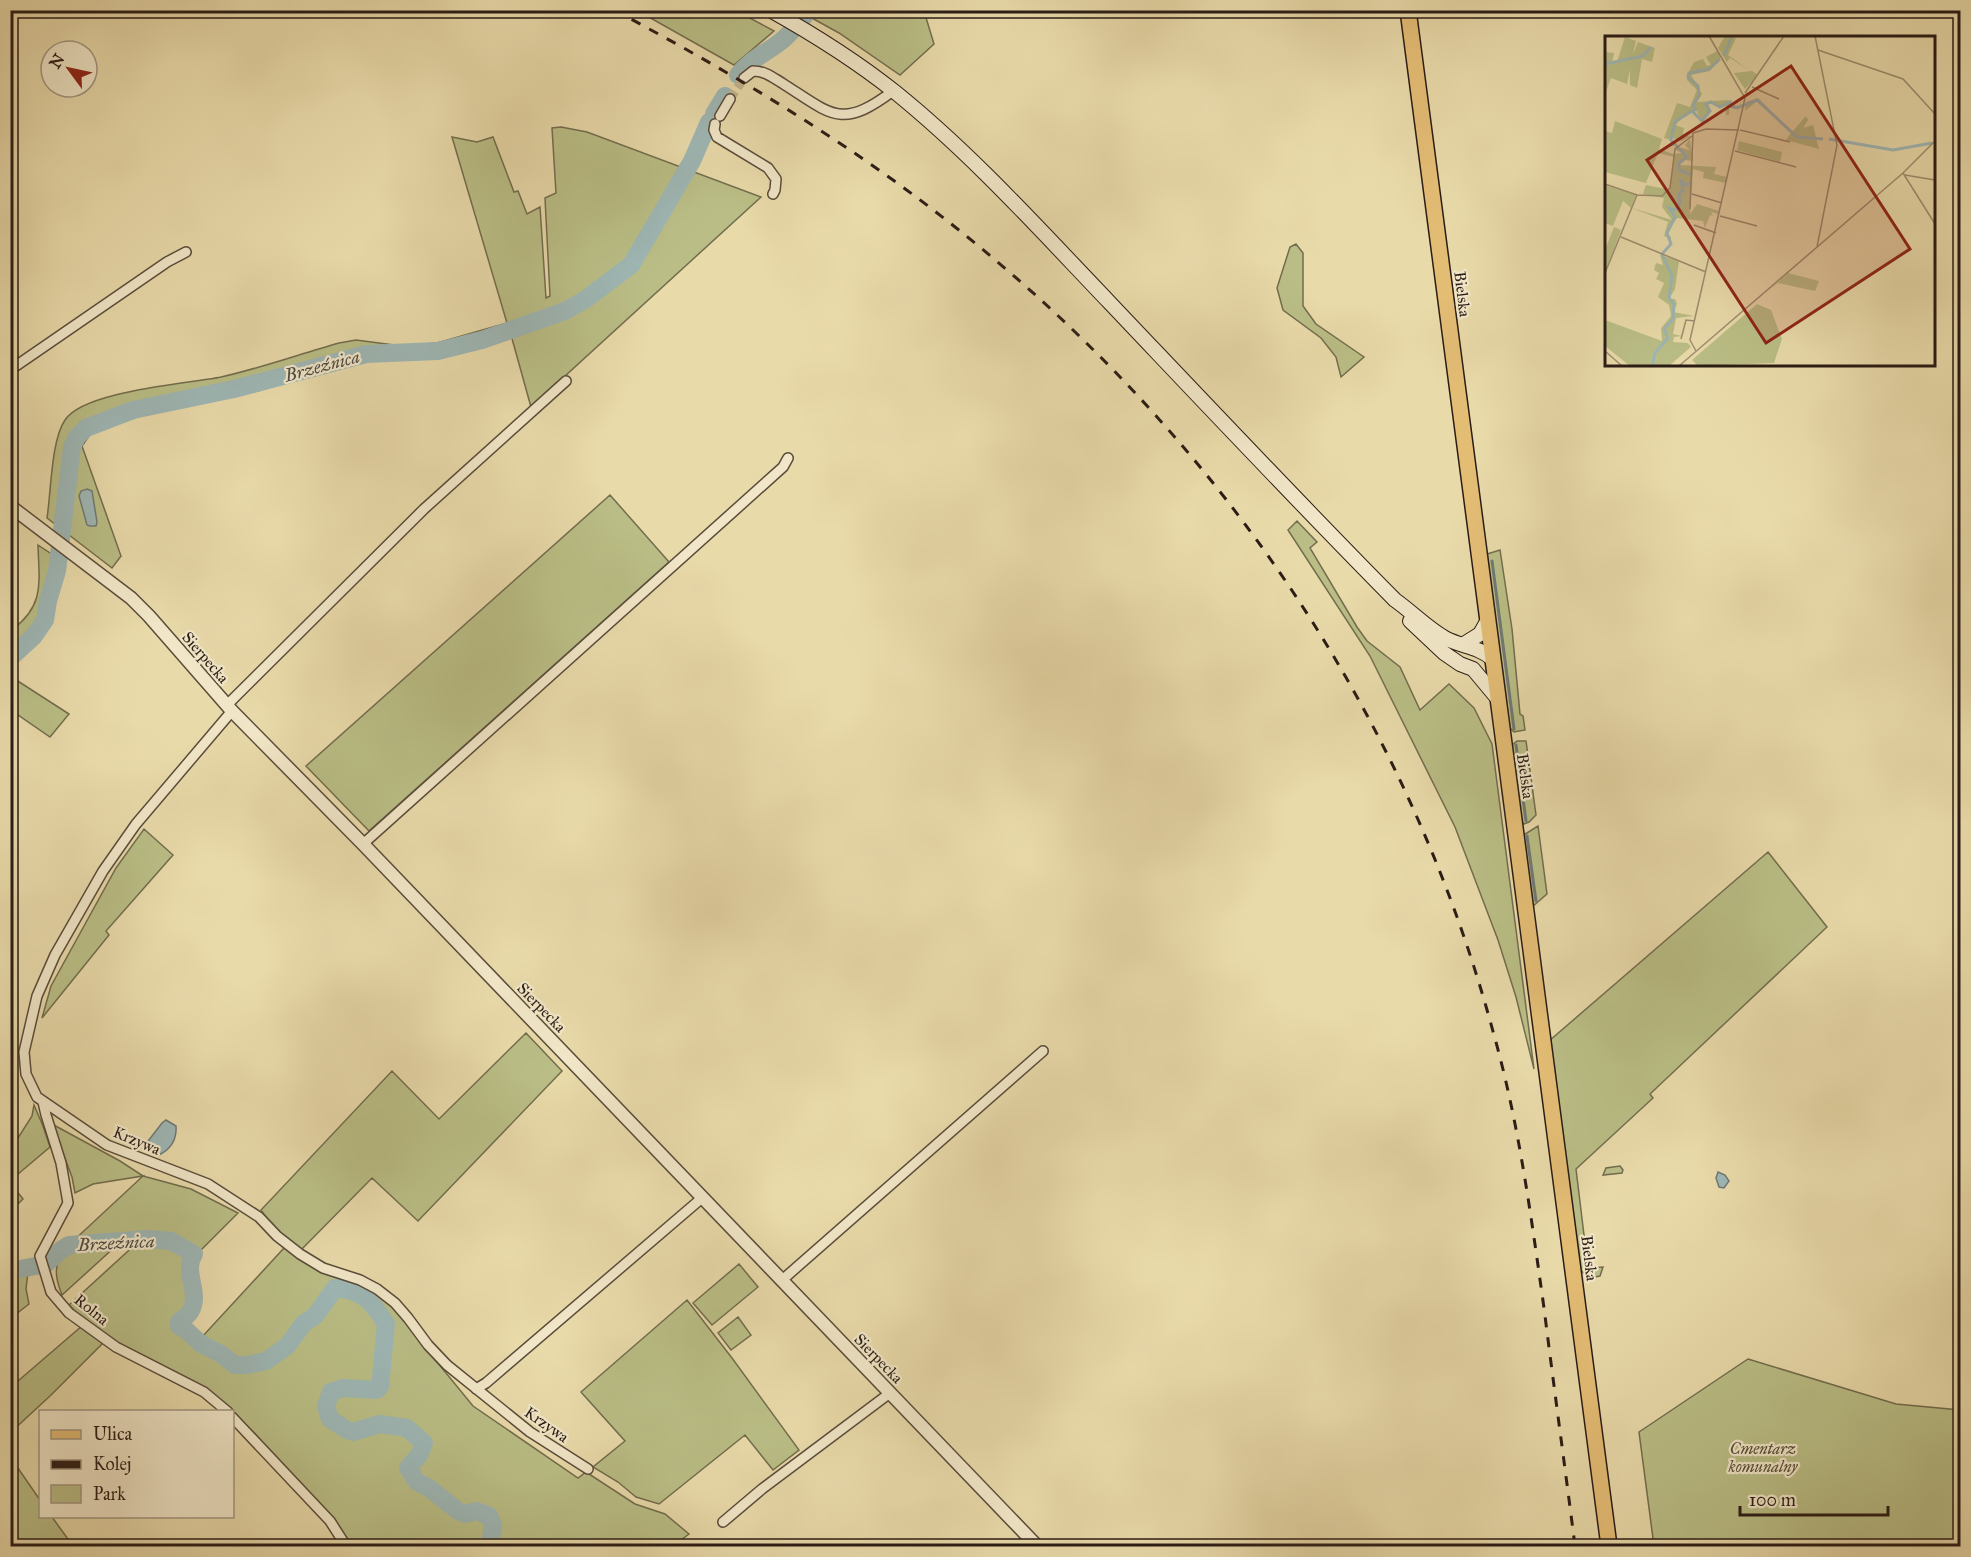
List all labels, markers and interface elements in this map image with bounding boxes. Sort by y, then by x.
inset map [1605,36,1935,366]
north arrow [39,39,99,99]
text: N [45,50,69,72]
street label: Bielska [1450,270,1475,318]
water label: Brzeźnica [281,345,362,387]
street label: Sierpecka [178,628,233,687]
street label: Bielska [1513,752,1538,800]
street label: Sierpecka [513,979,570,1036]
street label: Krzywa [110,1122,163,1159]
water label: Brzeźnica [76,1230,155,1256]
street label: Bielska [1577,1234,1602,1282]
street label: Rolna [71,1290,113,1329]
street label: Sierpecka [850,1330,907,1387]
street label: Krzywa [521,1402,573,1446]
legend [39,1410,234,1518]
text: Ulica [93,1423,133,1445]
park label: Cmentarz komunalny [1728,1439,1799,1476]
text: Kolej [93,1453,131,1475]
scale bar [1740,1479,1888,1517]
text: Park [93,1483,126,1505]
text: 100 m [1749,1489,1796,1511]

